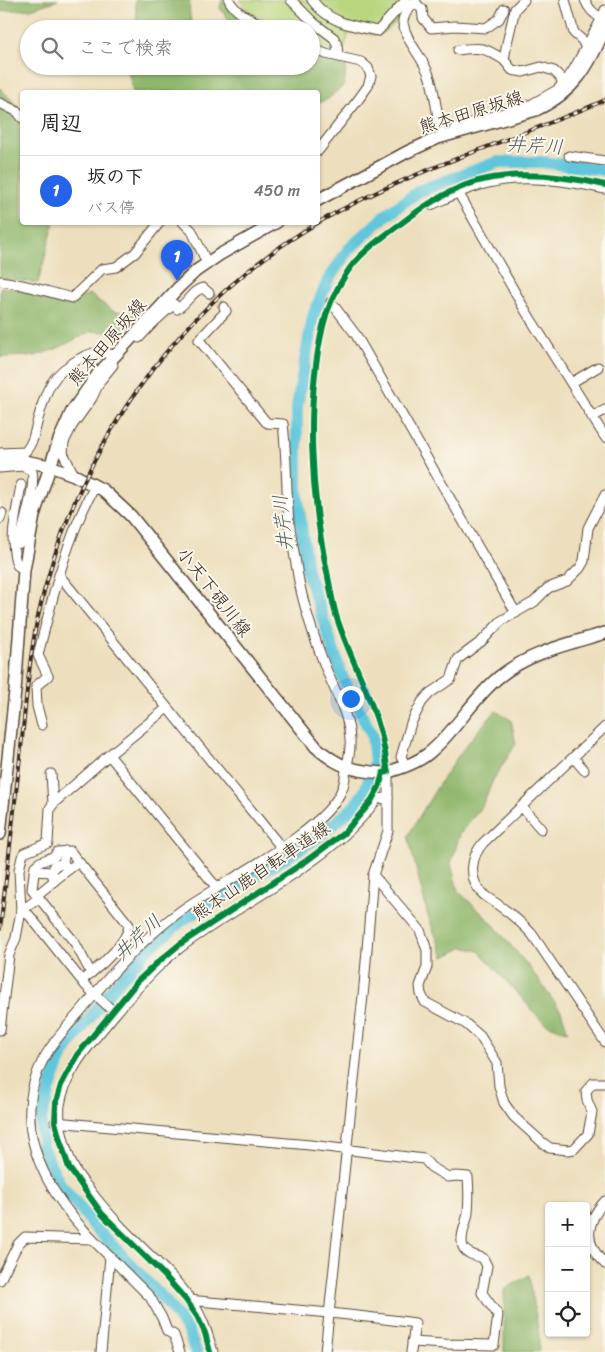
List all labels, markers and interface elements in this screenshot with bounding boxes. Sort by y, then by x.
search box [20,20,320,75]
text: ここで検索 [78,31,173,64]
icon: search [38,34,66,62]
street label: 熊本田原坂線 [415,81,527,143]
text: 周辺 [40,104,82,142]
water label: 井芹川 [506,128,564,163]
text: 坂の下 [87,160,144,193]
text: 1 [53,176,59,205]
text: 450 m [254,176,300,205]
text: バス停 [87,193,135,222]
pin: 1 [161,240,193,281]
street label: 熊本田原坂線 [59,291,155,393]
water label: 井芹川 [263,493,302,553]
street label: 小天下硯川線 [168,540,260,644]
your location [338,686,364,712]
street label: 熊本山鹿自転車道線 [185,812,337,930]
water label: 井芹川 [105,906,169,969]
map controls [545,1202,590,1337]
button: + [545,1202,590,1247]
button: − [545,1247,590,1292]
button: locate [545,1292,590,1337]

